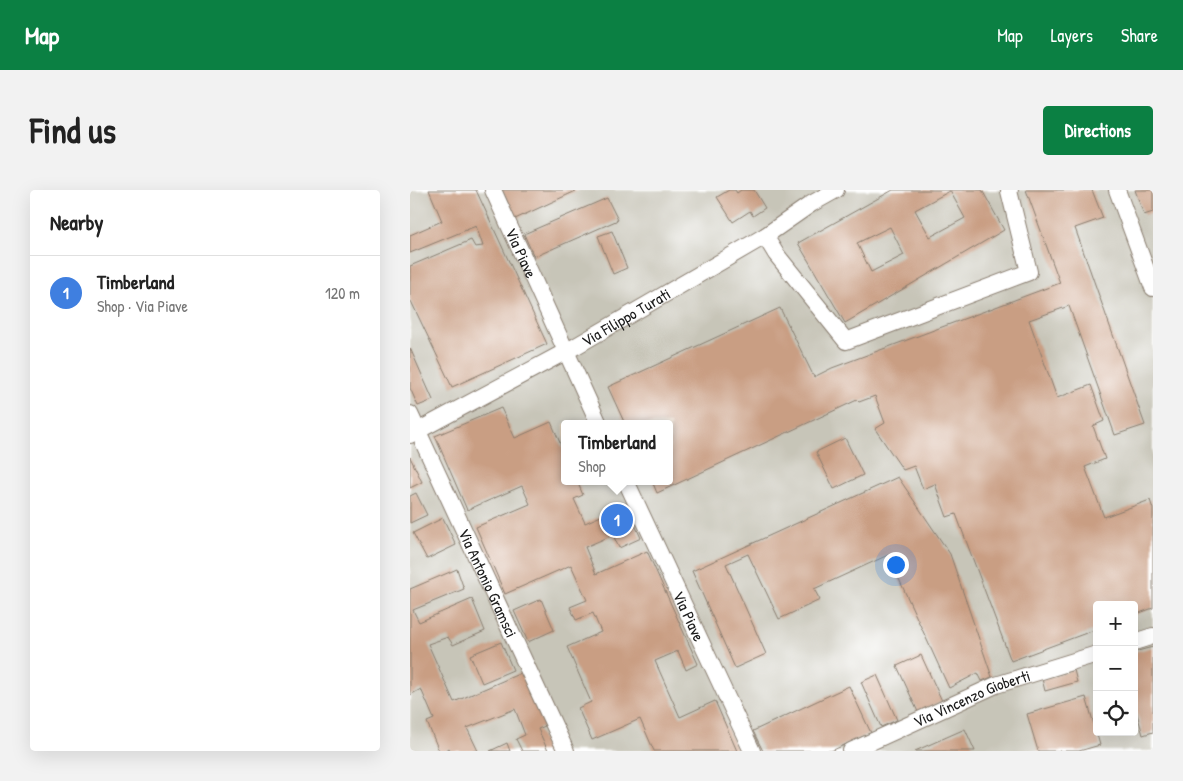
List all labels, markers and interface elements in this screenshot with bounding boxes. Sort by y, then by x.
text: Map [25,19,59,51]
text: Map [997,23,1023,48]
text: Layers [1051,23,1093,48]
text: Share [1121,23,1158,48]
button: Directions [1043,106,1153,155]
text: Find us [30,107,116,154]
text: Nearby [50,208,103,237]
street label: Via Piave [501,224,543,282]
text: Timberland [97,269,174,295]
text: 1 [63,282,69,304]
text: 120 m [325,282,360,304]
street label: Via Filippo Turati [577,283,674,351]
text: Shop · Via Piave [97,295,188,317]
popup [561,420,673,485]
text: Timberland [578,429,656,455]
text: Shop [578,455,606,477]
pin: 1 [601,501,633,539]
street label: Via Antonio Gramsci [453,525,523,641]
your location [883,552,909,578]
street label: Via Piave [668,587,710,645]
map controls [1093,601,1138,736]
button: + [1093,601,1138,646]
button: − [1093,646,1138,691]
street label: Via Vincenzo Gioberti [910,664,1033,732]
button: locate [1093,691,1138,736]

